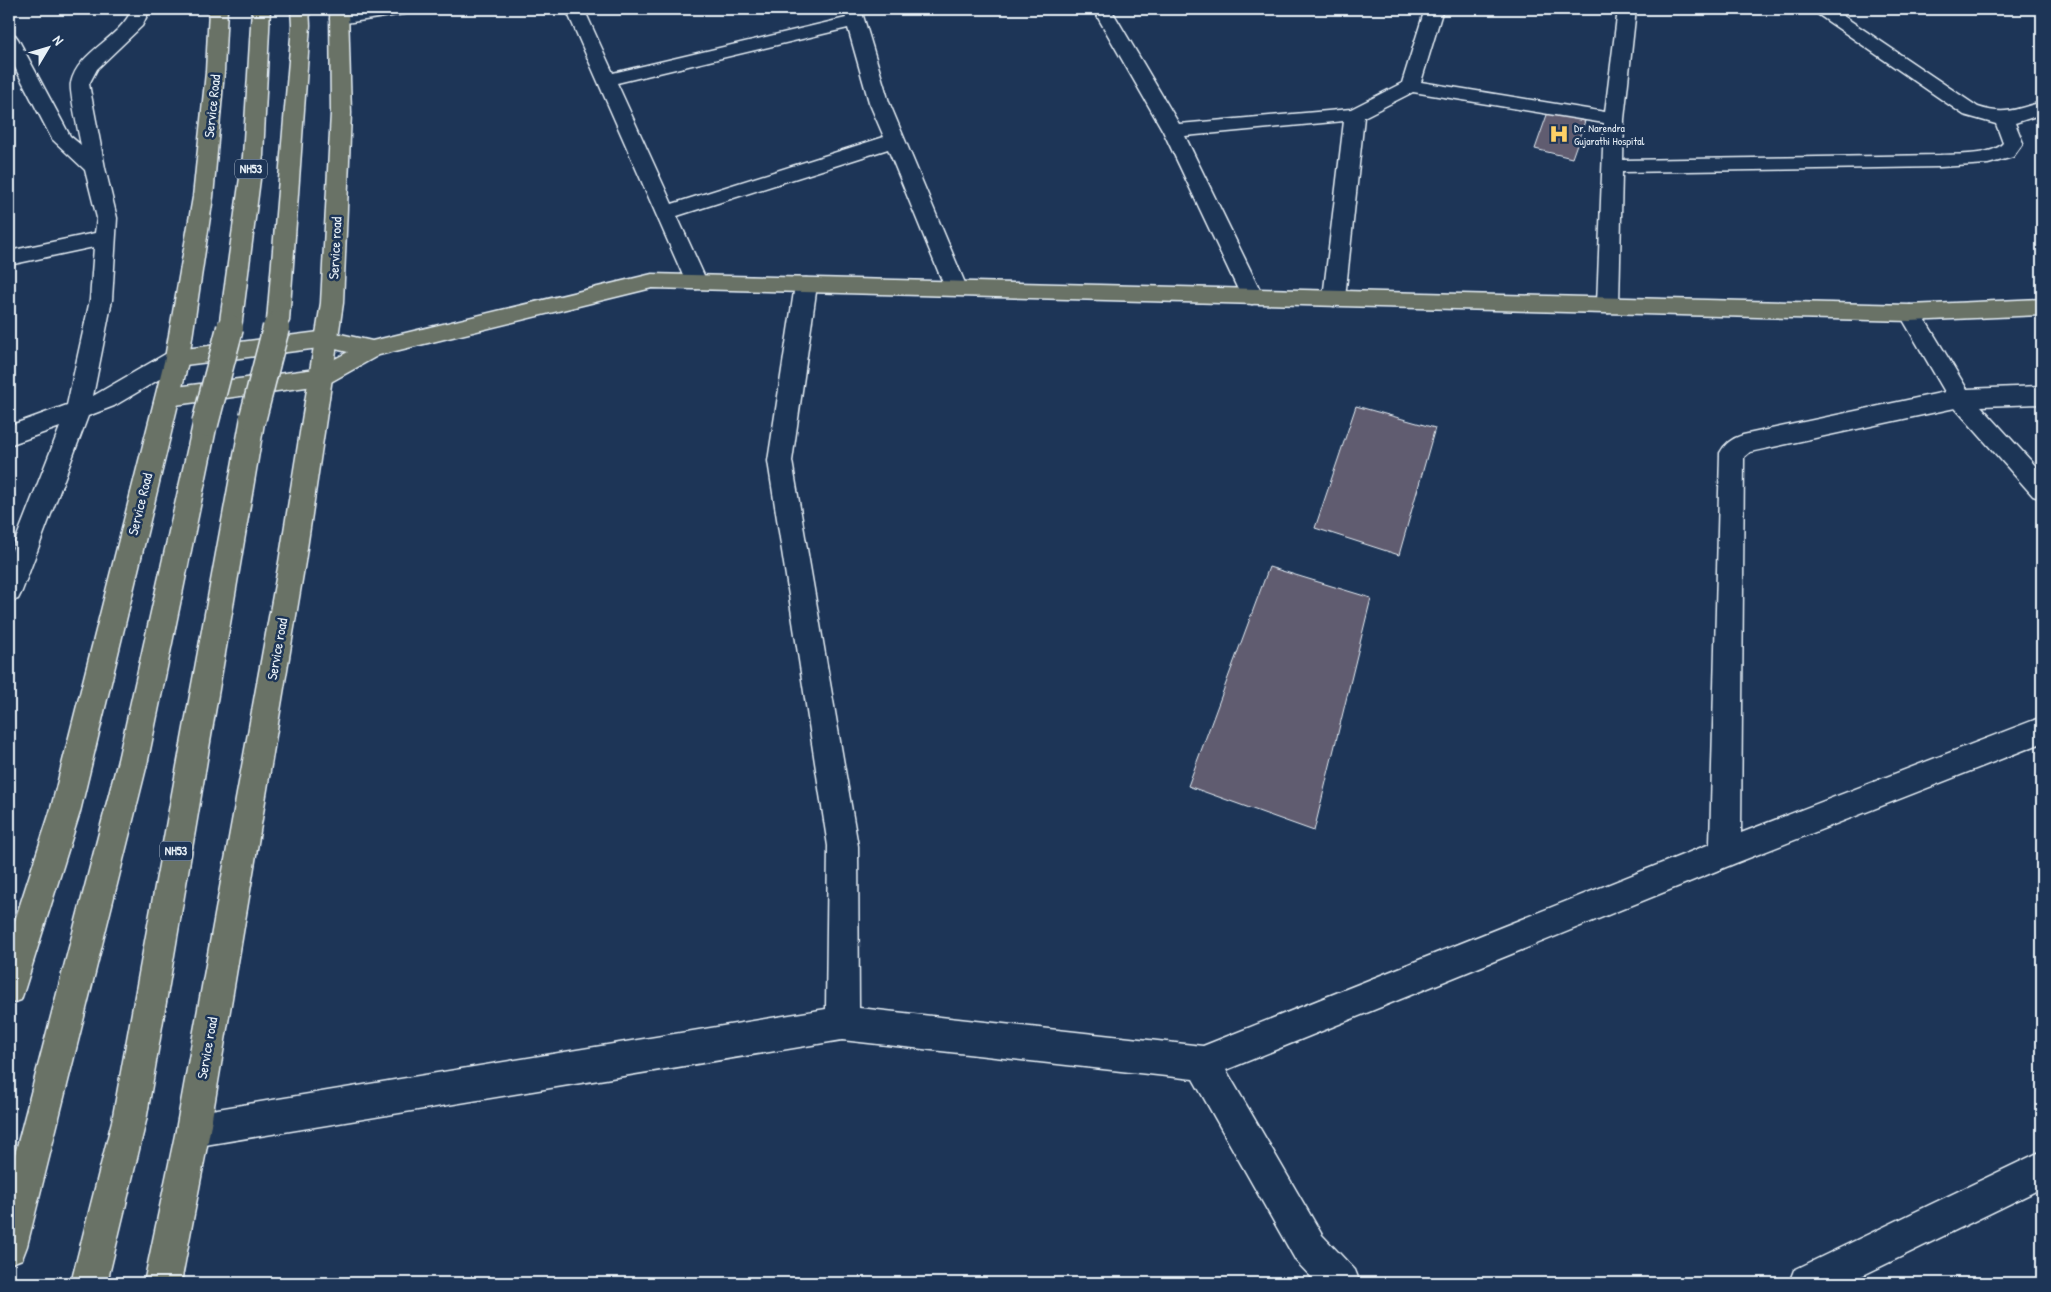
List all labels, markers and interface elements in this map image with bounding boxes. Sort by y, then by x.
north arrow [22,22,72,72]
text: N [49,31,69,49]
street label: Service Road [199,73,224,138]
place label: Dr. Narendra Gujarathi Hospital [1574,121,1645,148]
hospital icon: Dr. Narendra Gujarathi Hospital [1548,123,1570,145]
road number: NH53 [235,160,267,178]
street label: Service road [323,216,346,280]
street label: Service Road [123,470,157,537]
street label: Service road [262,616,291,681]
road number: NH53 [160,841,192,860]
street label: Service road [192,1015,221,1080]

